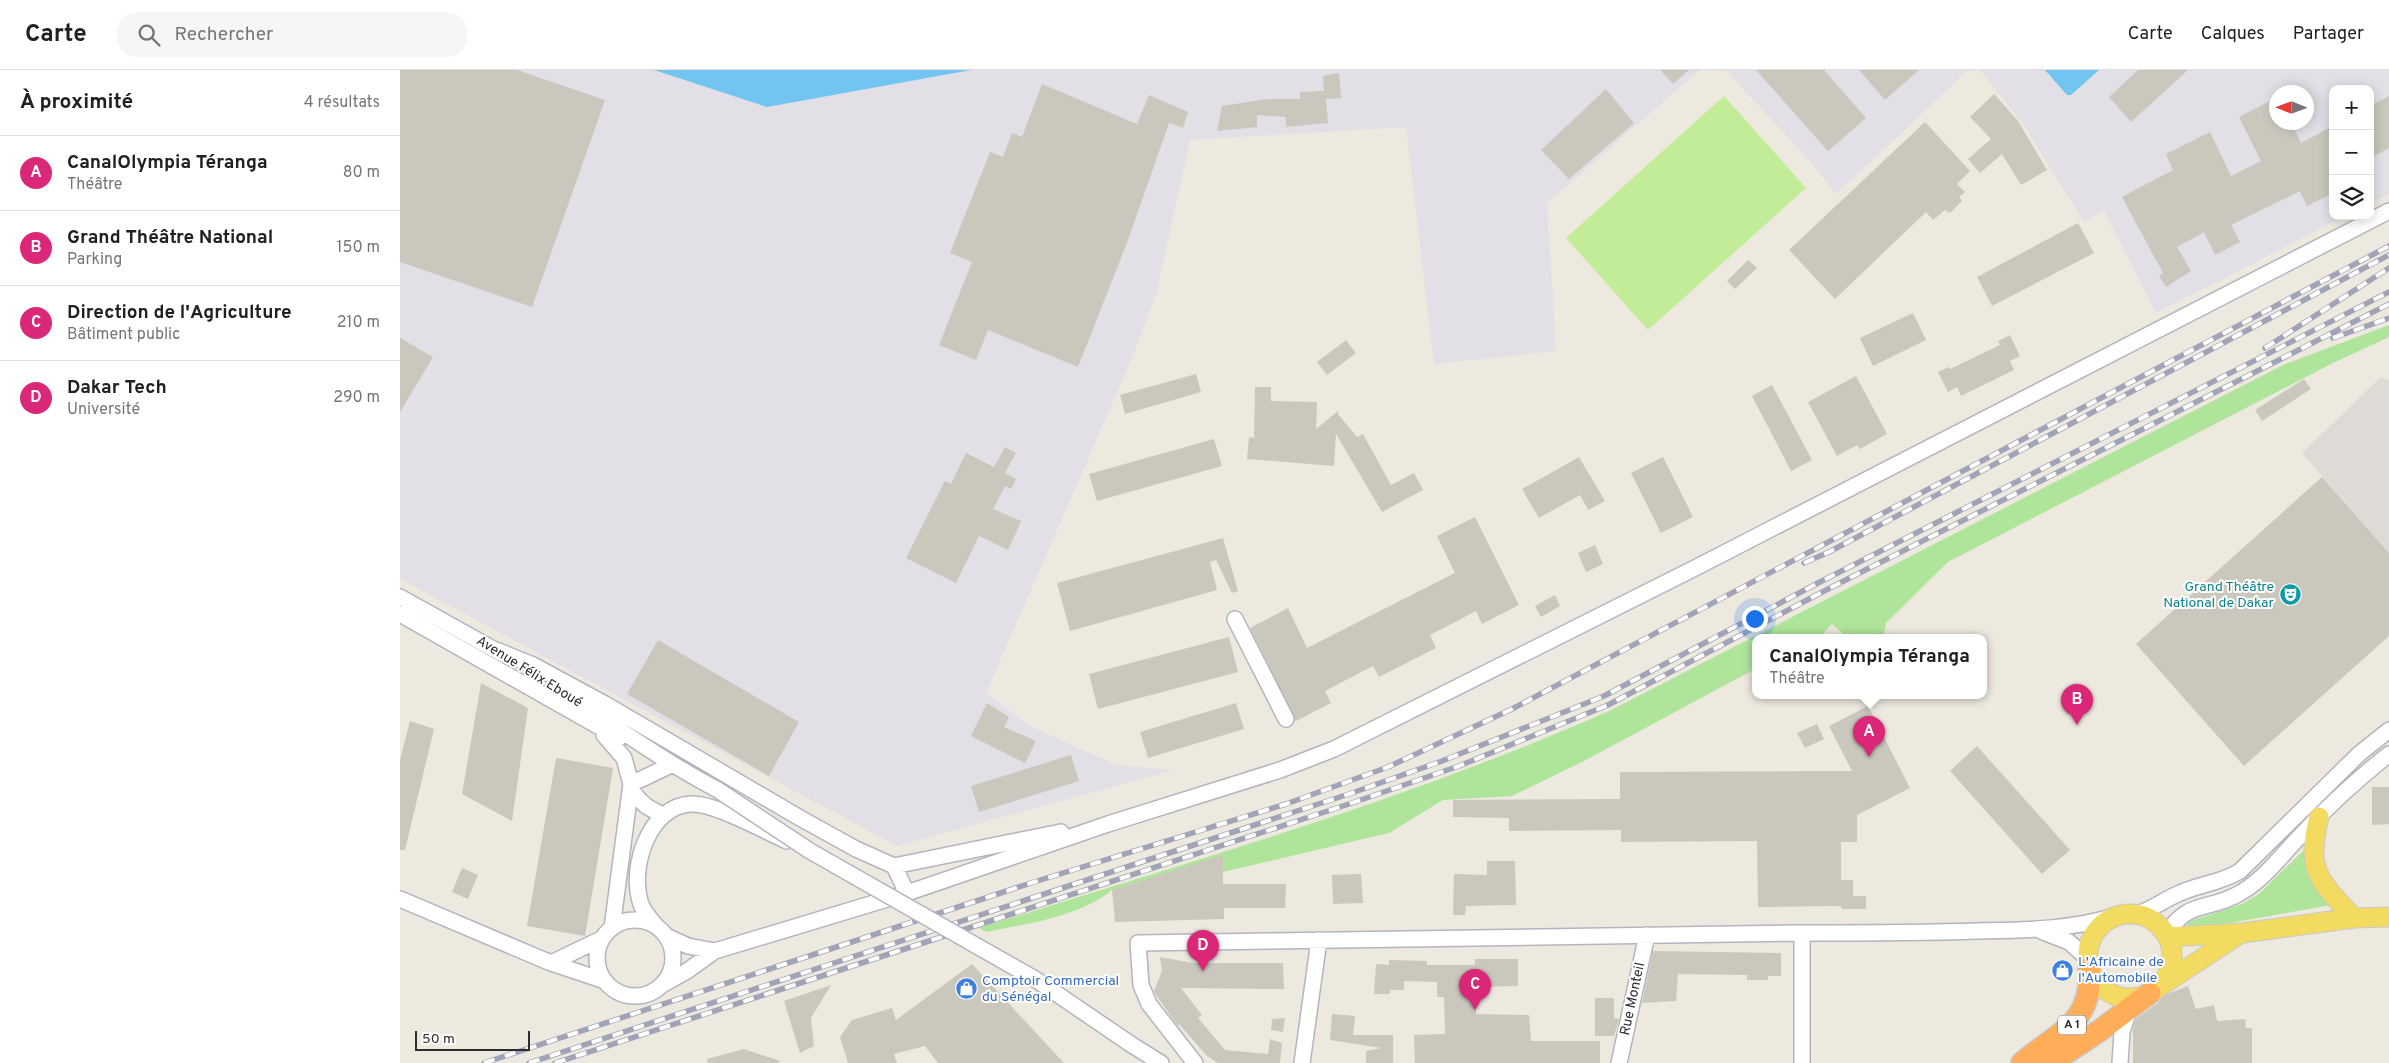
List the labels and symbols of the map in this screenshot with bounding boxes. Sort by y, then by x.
north arrow [2269,85,2314,130]
place label: Grand Théâtre National de Dakar [2163,579,2275,612]
theatre icon: Grand Théâtre National de Dakar [2278,583,2302,607]
your location [1742,606,1768,632]
street label: Avenue Félix Eboué [473,633,585,711]
pin: B [2061,684,2093,725]
pin: A [1853,716,1885,757]
pin: D [1187,930,1219,971]
place label: L'Africaine de l'Automobile [2078,954,2164,987]
shop icon: L'Africaine de l'Automobile [2050,958,2074,982]
street label: Rue Monteil [1617,961,1649,1037]
pin: C [1459,969,1491,1010]
place label: Comptoir Commercial du Sénégal [982,973,1119,1006]
shop icon: Comptoir Commercial du Sénégal [954,977,978,1001]
road number: A 1 [2058,1016,2086,1034]
scale bar [415,1028,530,1051]

